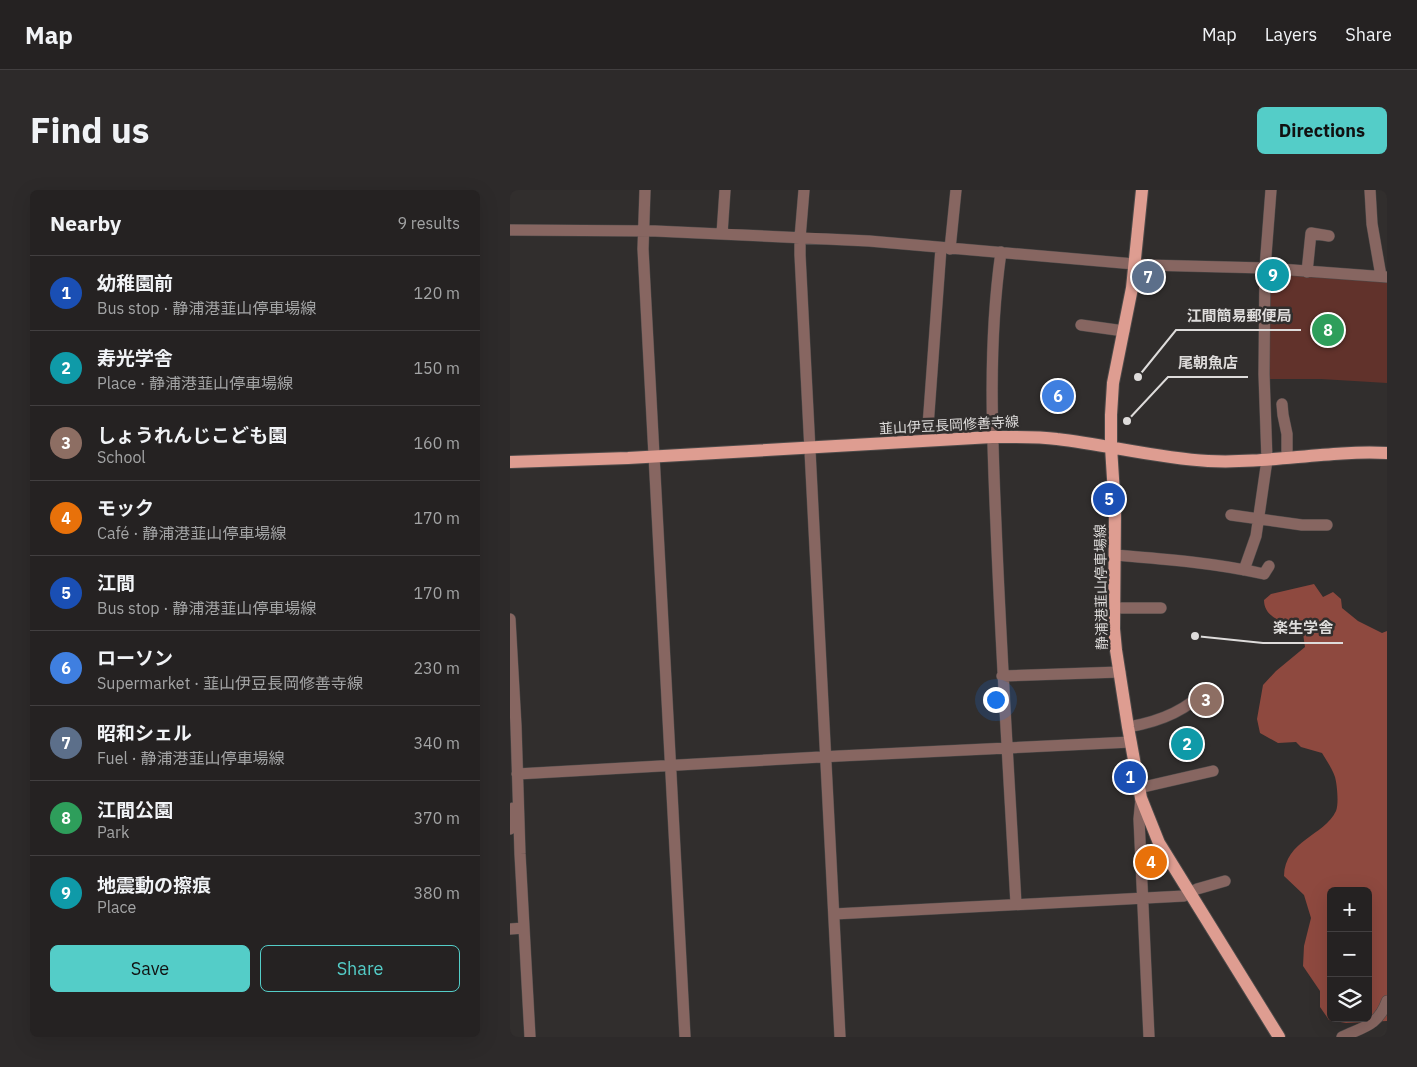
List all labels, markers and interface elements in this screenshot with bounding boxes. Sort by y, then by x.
text: Map [25,19,73,51]
text: Map [1202,23,1237,46]
text: Layers [1265,23,1317,46]
text: Share [1345,23,1392,46]
text: Find us [30,107,149,153]
button: Directions [1257,107,1387,154]
text: Nearby [50,209,121,237]
text: 9 results [397,213,460,233]
pin: 9 [1257,256,1289,294]
pin: 7 [1132,258,1164,296]
text: 幼稚園前 [97,271,173,295]
text: 1 [61,283,71,303]
text: 120 m [413,283,460,303]
text: Bus stop · 静浦港韮山停車場線 [97,298,316,318]
callout: 江間簡易郵便局 [1176,300,1301,330]
text: 江間簡易郵便局 [1186,306,1292,325]
pin: 8 [1312,311,1344,349]
text: 寿光学舎 [97,346,173,370]
callout: 尾朝魚店 [1168,347,1248,377]
text: 尾朝魚店 [1178,353,1238,372]
text: 2 [61,358,71,378]
text: 150 m [413,358,460,378]
text: Place · 静浦港韮山停車場線 [97,373,293,393]
pin: 6 [1042,377,1074,415]
street label: 韮山伊豆長岡修善寺線 [879,412,1019,438]
text: しょうれんじこども園 [97,423,287,447]
text: 3 [61,433,71,453]
text: 160 m [413,433,460,453]
text: School [97,447,146,467]
pin: 5 [1093,480,1125,518]
text: モック [97,496,154,520]
text: 4 [61,508,71,528]
text: 170 m [413,508,460,528]
text: Café · 静浦港韮山停車場線 [97,523,286,543]
street label: 静浦港韮山停車場線 [1091,524,1111,650]
text: 江間 [97,571,135,595]
text: 5 [61,583,71,603]
text: 170 m [413,583,460,603]
text: Bus stop · 静浦港韮山停車場線 [97,598,316,618]
callout: 楽生学舎 [1263,613,1343,643]
text: 楽生学舎 [1273,618,1334,637]
text: ローソン [97,646,173,670]
text: 6 [61,658,71,678]
text: 230 m [413,658,460,678]
text: Supermarket · 韮山伊豆長岡修善寺線 [97,673,363,693]
pin: 3 [1190,681,1222,719]
your location [983,687,1009,713]
text: 昭和シェル [97,721,192,745]
pin: 2 [1171,725,1203,763]
text: 7 [61,733,71,753]
text: 340 m [413,733,460,753]
text: Fuel · 静浦港韮山停車場線 [97,748,285,768]
pin: 1 [1114,758,1146,796]
text: 江間公園 [97,798,173,822]
text: 8 [61,808,71,828]
text: 370 m [413,808,460,828]
text: Park [97,822,129,842]
pin: 4 [1135,843,1167,881]
text: 地震動の擦痕 [97,873,211,897]
text: 9 [61,883,71,903]
text: 380 m [413,883,460,903]
map controls [1327,887,1372,1022]
button: + [1327,887,1372,932]
text: Place [97,897,136,917]
button: − [1327,932,1372,977]
button: Save [50,945,250,992]
button: Share [260,945,460,992]
button: layers [1327,977,1372,1022]

